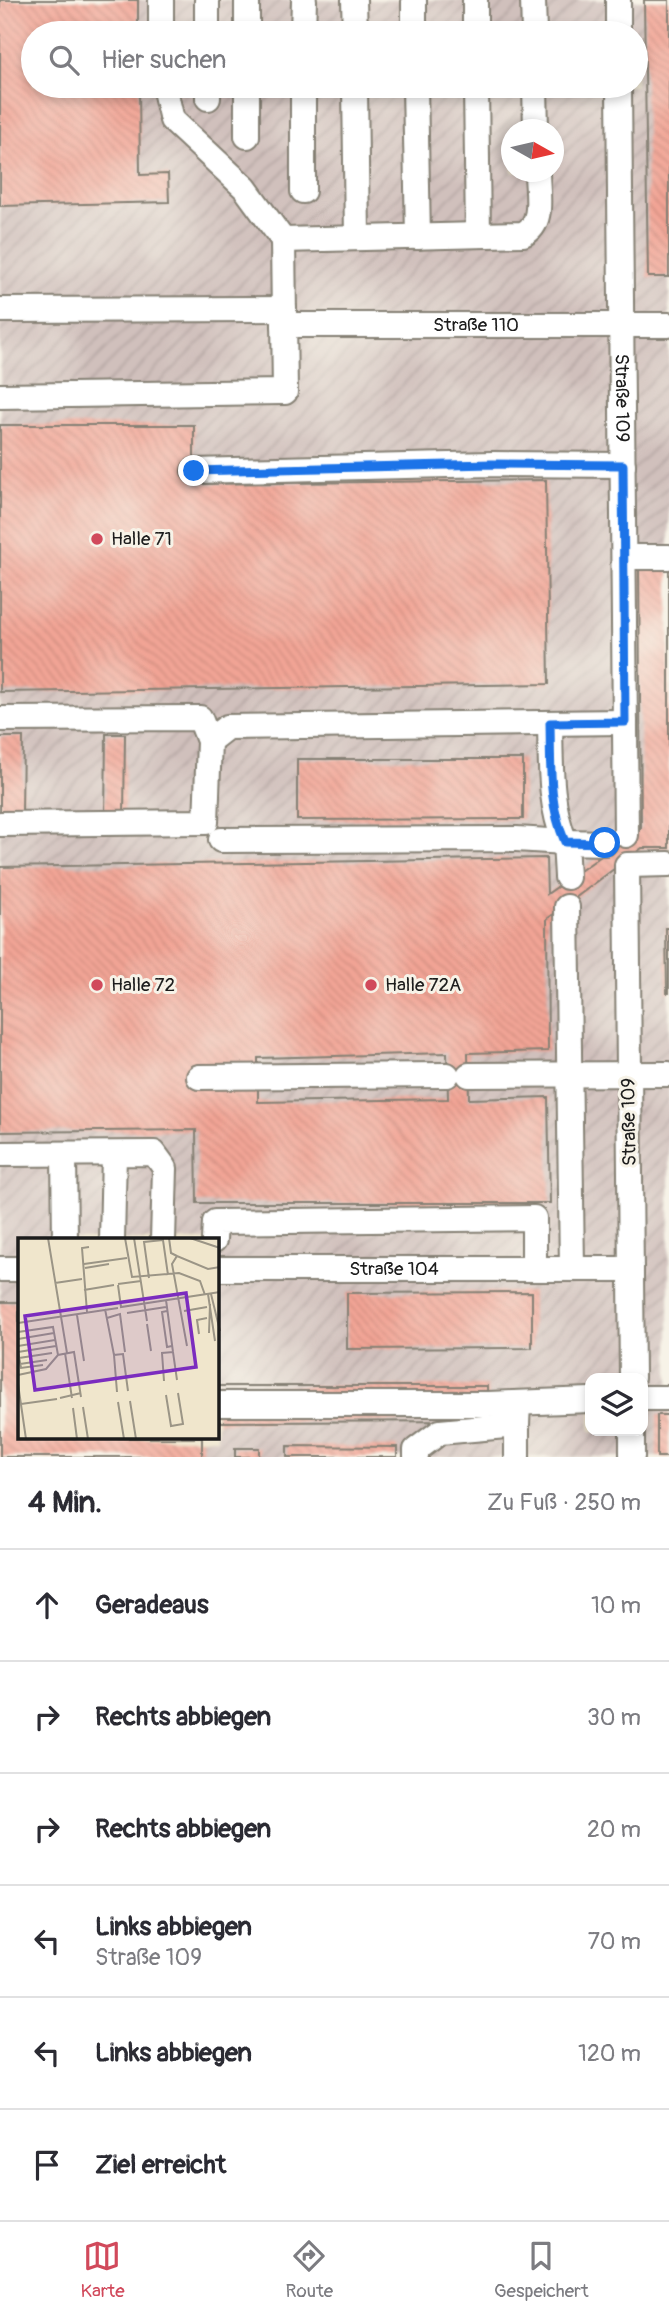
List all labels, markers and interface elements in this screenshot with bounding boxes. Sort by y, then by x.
search box [21,21,648,98]
icon: search [45,41,83,79]
text: Hier suchen [101,44,226,76]
north arrow [501,119,564,182]
street label: Straße 110 [433,313,519,337]
street label: Straße 109 [610,354,634,442]
route end [178,455,209,486]
place label: Halle 71 [111,527,172,551]
marker: Halle 71 [89,531,105,547]
route start [589,827,620,858]
place label: Halle 72 [111,973,175,997]
place label: Halle 72A [385,973,461,997]
marker: Halle 72 [89,977,105,993]
marker: Halle 72A [363,977,379,993]
street label: Straße 109 [616,1078,642,1166]
inset map [18,1238,219,1440]
street label: Straße 104 [349,1257,439,1281]
map controls [585,1373,648,1436]
button: layers [585,1373,648,1436]
text: 4 Min. [28,1484,102,1521]
text: Zu Fuß · 250 m [487,1488,641,1517]
icon: ahead [28,1586,66,1624]
text: Geradeaus [95,1589,209,1621]
text: 10 m [591,1591,641,1620]
icon: right [28,1698,66,1736]
text: Rechts abbiegen [95,1701,271,1733]
text: 30 m [587,1703,641,1732]
icon: right [28,1810,66,1848]
text: Rechts abbiegen [95,1813,271,1845]
text: 20 m [587,1815,641,1844]
text: Links abbiegen [95,1911,252,1943]
icon: left [28,1922,66,1960]
text: 70 m [588,1927,641,1956]
text: Straße 109 [95,1943,202,1972]
icon: left [28,2034,66,2072]
text: Links abbiegen [95,2037,252,2069]
text: 120 m [578,2039,641,2068]
icon: arrive [28,2146,66,2184]
text: Ziel erreicht [95,2149,226,2181]
tab: Karte [80,2237,125,2303]
tab: Route [285,2237,333,2303]
tab: Gespeichert [494,2237,589,2303]

